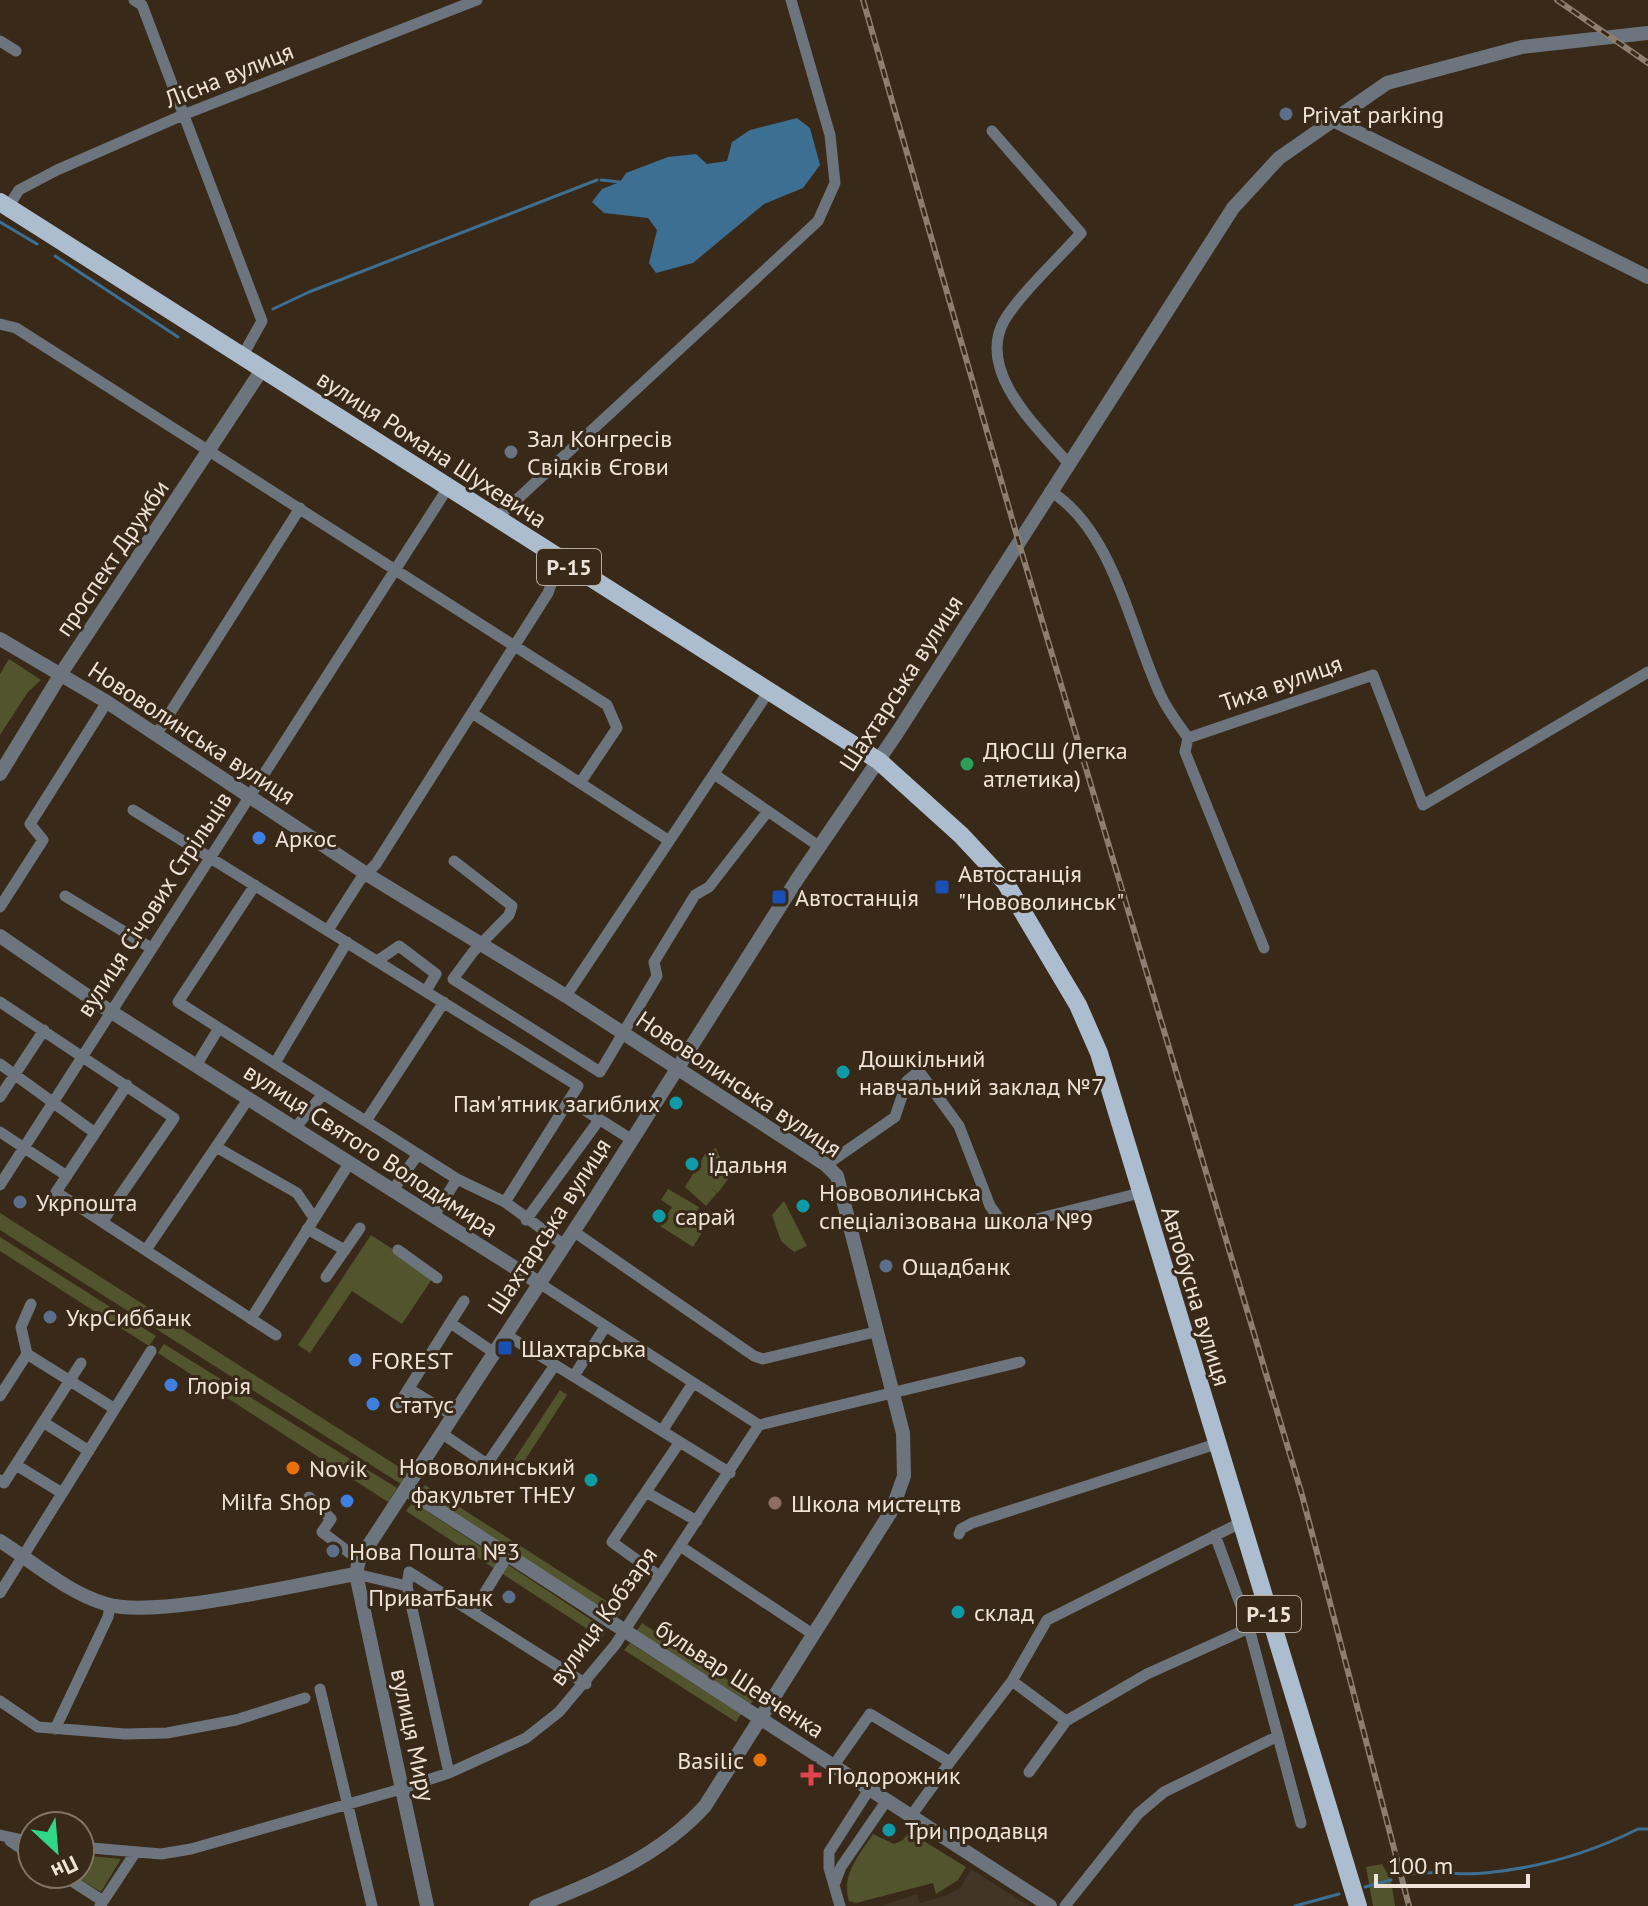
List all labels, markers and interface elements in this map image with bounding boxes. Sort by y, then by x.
street label: Лісна вулиця [159,35,298,115]
place label: Privat parking [1302,99,1444,130]
marker: Privat parking [1277,105,1295,123]
street label: вулиця Романа Шухевича [311,363,553,535]
place label: Зал Конгресів Свідків Єгови [527,423,672,482]
marker: Зал Конгресів Свідків Єгови [502,443,520,461]
street label: проспект Дружби [48,474,176,642]
road number: Р-15 [537,549,601,585]
street label: Шахтарська вулиця [832,589,970,777]
street label: Тиха вулиця [1216,648,1346,718]
street label: Нововолинська вулиця [83,654,301,812]
place label: ДЮСШ (Легка атлетика) [983,735,1128,794]
marker: ДЮСШ (Легка атлетика) [958,755,976,773]
street label: вулиця Січових Стрільців [69,785,239,1023]
place label: Аркос [275,823,337,854]
marker: Аркос [250,829,268,847]
place label: Автостанція "Нововолинськ" [958,858,1124,917]
marker: Автостанція "Нововолинськ" [933,878,951,896]
place label: Автостанція [795,882,919,913]
marker: Автостанція [770,888,788,906]
street label: Нововолинська вулиця [630,1004,848,1164]
place label: Дошкільний навчальний заклад №7 [859,1043,1104,1102]
street label: вулиця Святого Володимира [238,1056,504,1244]
marker: Дошкільний навчальний заклад №7 [834,1063,852,1081]
place label: Пам'ятник загиблих [453,1088,660,1119]
marker: Пам'ятник загиблих [667,1094,685,1112]
street label: Шахтарська вулиця [480,1132,618,1320]
place label: Їдальня [708,1149,788,1180]
marker: Їдальня [683,1155,701,1173]
place label: Нововолинська спеціалізована школа №9 [819,1177,1093,1236]
place label: Укрпошта [36,1187,137,1218]
marker: Укрпошта [11,1193,29,1211]
marker: Нововолинська спеціалізована школа №9 [794,1197,812,1215]
place label: сарай [675,1201,736,1232]
street label: Автобусна вулиця [1154,1202,1238,1390]
marker: сарай [650,1207,668,1225]
place label: Ощадбанк [902,1251,1011,1282]
marker: Ощадбанк [877,1257,895,1275]
place label: УкрСиббанк [66,1302,192,1333]
marker: УкрСиббанк [41,1308,59,1326]
place label: Шахтарська [521,1333,646,1364]
marker: Шахтарська [496,1339,514,1357]
place label: FOREST [371,1345,453,1376]
marker: FOREST [346,1351,364,1369]
place label: Глорія [187,1370,251,1401]
marker: Глорія [162,1376,180,1394]
place label: Статус [389,1389,454,1420]
marker: Статус [364,1395,382,1413]
place label: Нововолинський факультет ТНЕУ [399,1451,576,1510]
place label: Novik [309,1453,368,1484]
marker: Novik [284,1459,302,1477]
marker: Нововолинський факультет ТНЕУ [582,1471,600,1489]
place label: Milfa Shop [221,1486,331,1517]
place label: Школа мистецтв [791,1488,961,1519]
marker: Milfa Shop [338,1492,356,1510]
marker: Школа мистецтв [766,1494,784,1512]
place label: Нова Пошта №3 [349,1536,520,1567]
street label: вулиця Кобзаря [542,1540,664,1692]
marker: Нова Пошта №3 [324,1542,342,1560]
place label: ПриватБанк [368,1582,494,1613]
marker: ПриватБанк [500,1588,518,1606]
road number: Р-15 [1237,1596,1301,1632]
place label: склад [974,1597,1034,1628]
marker: склад [949,1603,967,1621]
street label: бульвар Шевченка [650,1613,830,1745]
street label: вулиця Миру [384,1666,442,1804]
place label: Basilic [677,1745,744,1776]
marker: Basilic [751,1751,769,1769]
place label: Подорожник [827,1760,961,1791]
marker: Подорожник [802,1766,820,1784]
north arrow [16,1810,96,1890]
place label: Три продавця [905,1815,1048,1846]
marker: Три продавця [880,1821,898,1839]
scale bar [1376,1838,1528,1888]
text: Пн [47,1850,83,1886]
text: 100 m [1388,1850,1453,1881]

